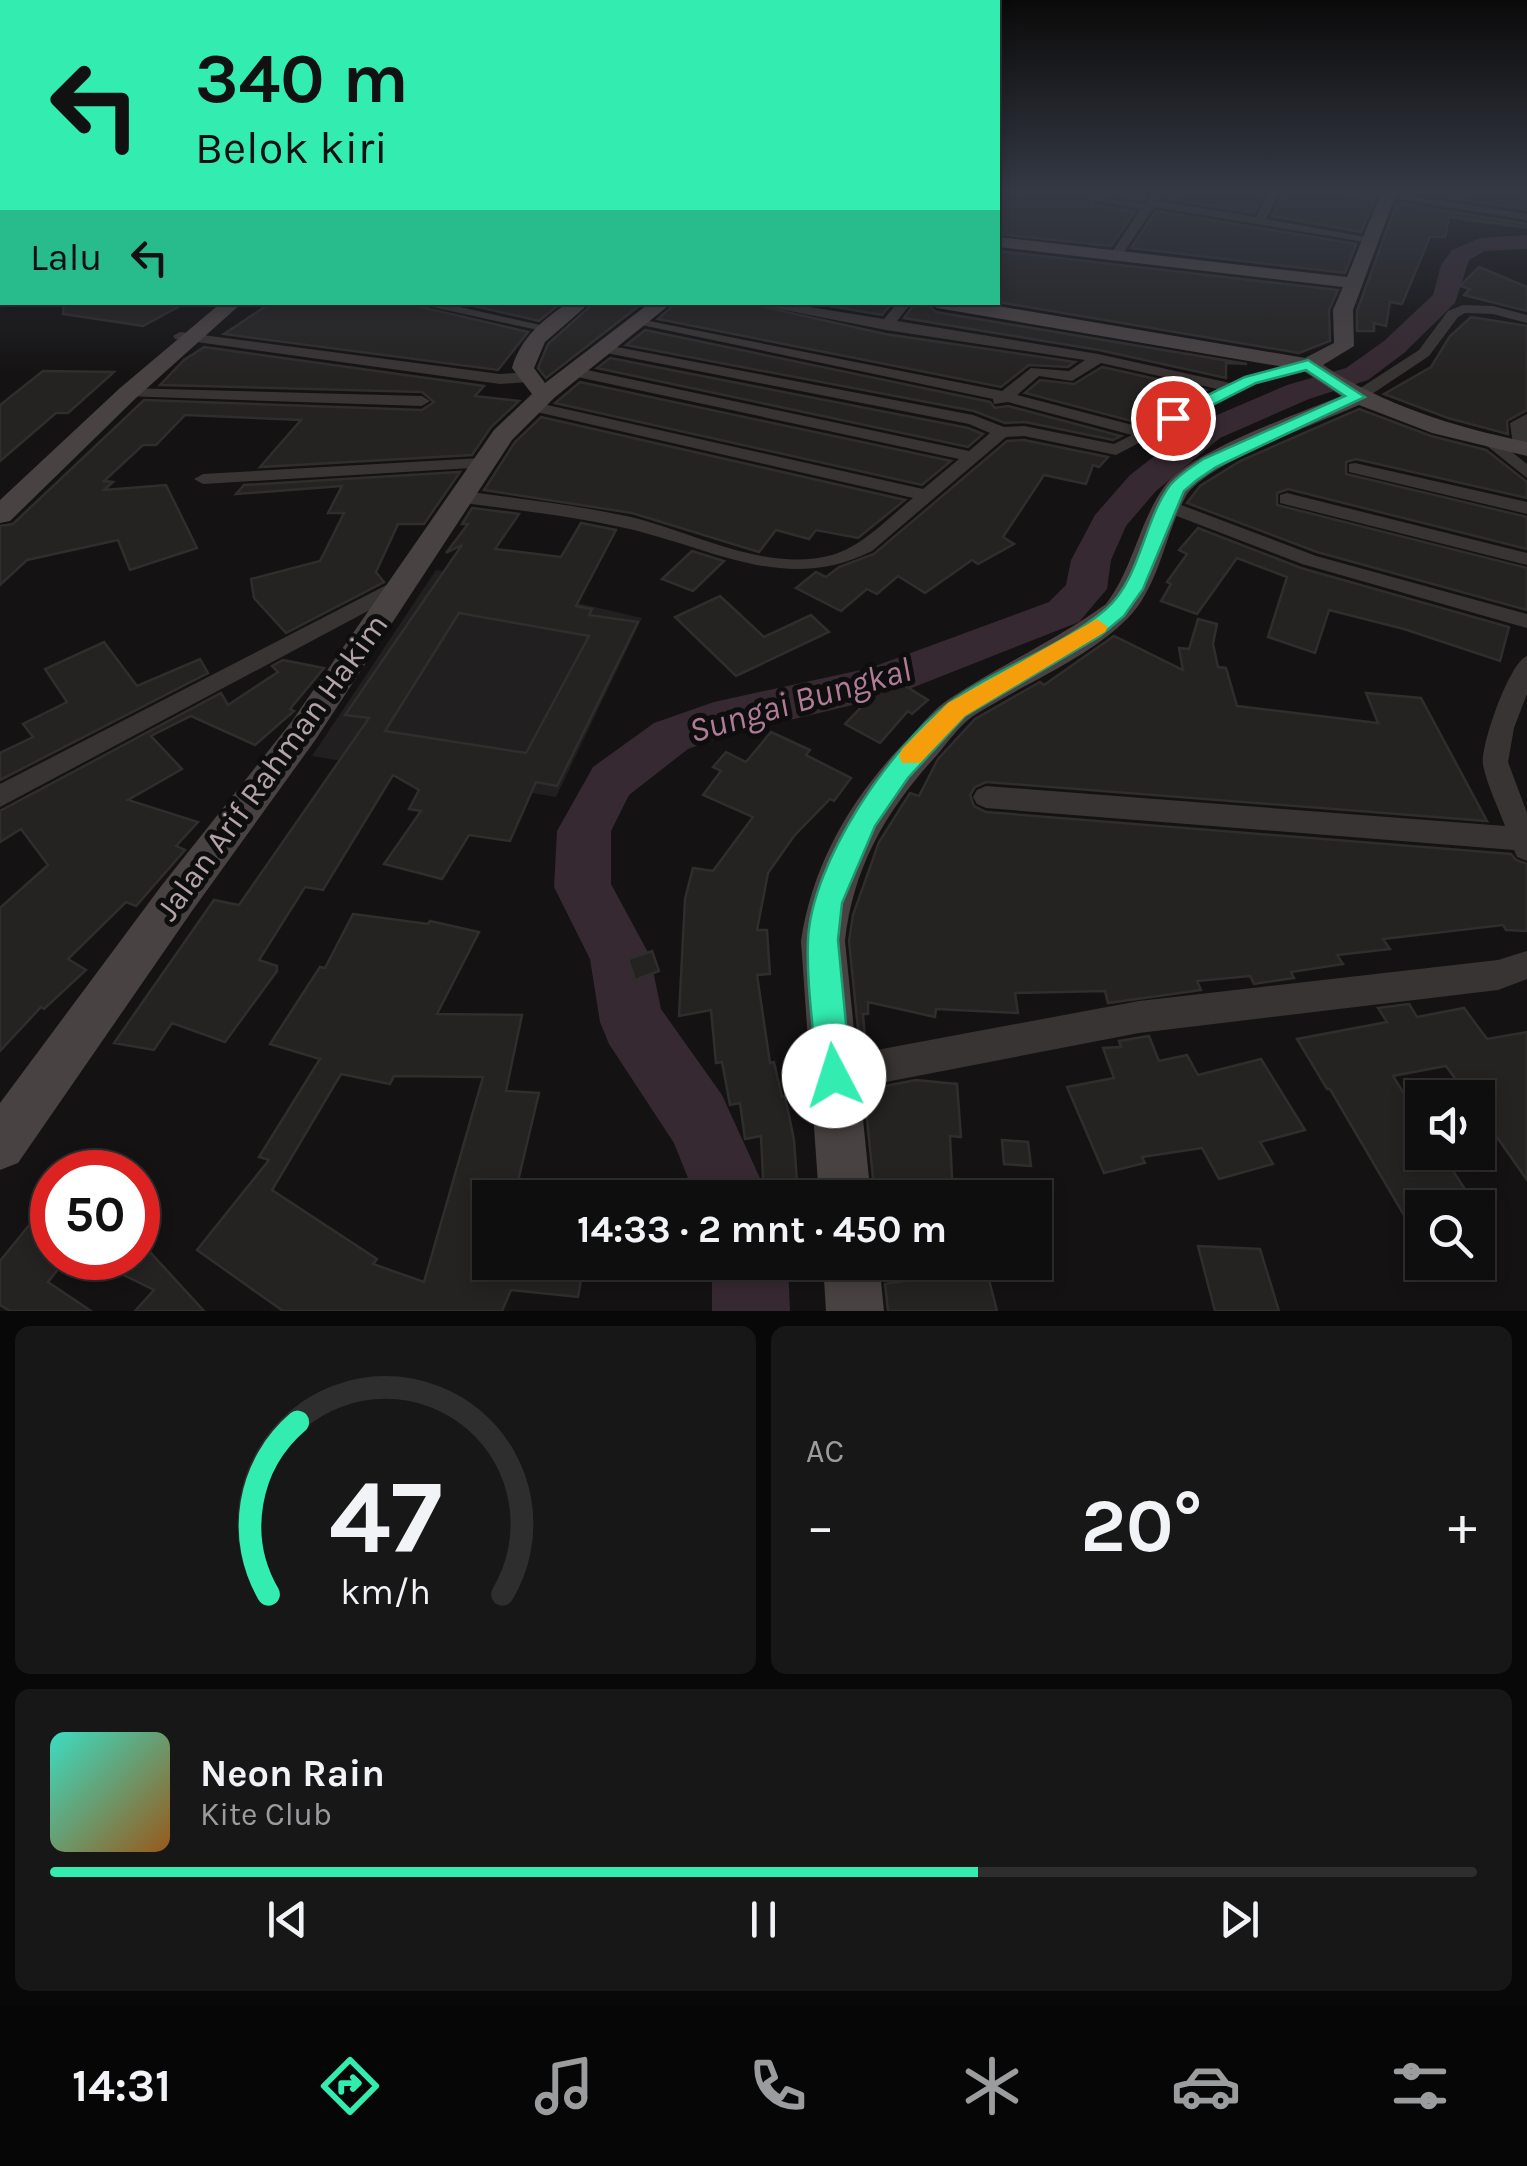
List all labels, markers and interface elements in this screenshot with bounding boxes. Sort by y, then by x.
text: 340 m [195,38,409,120]
icon: left [30,40,160,170]
text: Belok kiri [195,122,388,174]
icon: left [122,230,177,285]
text: Lalu [30,235,102,280]
pin [1131,376,1216,461]
icon: arrive [1146,391,1201,446]
street label: Jalan Arif Rahman Hakim [148,607,396,927]
water label: Sungai Bungkal [684,649,916,751]
position arrow [782,1024,886,1128]
map controls [1405,1080,1495,1280]
button: sound [1405,1080,1495,1170]
speed limit sign: 50 [30,1150,160,1280]
button: search [1405,1190,1495,1280]
text: 14:33 · 2 mnt · 450 m [577,1207,947,1252]
text: AC [806,1433,844,1470]
text: 47 [329,1457,442,1578]
text: 20° [1081,1482,1202,1570]
text: − [806,1494,835,1558]
text: + [1448,1494,1477,1558]
text: km/h [340,1571,431,1613]
text: Neon Rain [200,1751,385,1796]
text: Kite Club [200,1796,332,1833]
icon: previous [260,1892,315,1947]
icon: pause [736,1892,791,1947]
icon: next [1212,1892,1267,1947]
icon: directions [315,2051,385,2121]
icon: music [529,2051,599,2121]
icon: phone [743,2051,813,2121]
icon: climate [957,2051,1027,2121]
icon: car [1171,2051,1241,2121]
icon: filters [1385,2051,1455,2121]
text: 14:31 [72,2060,171,2112]

